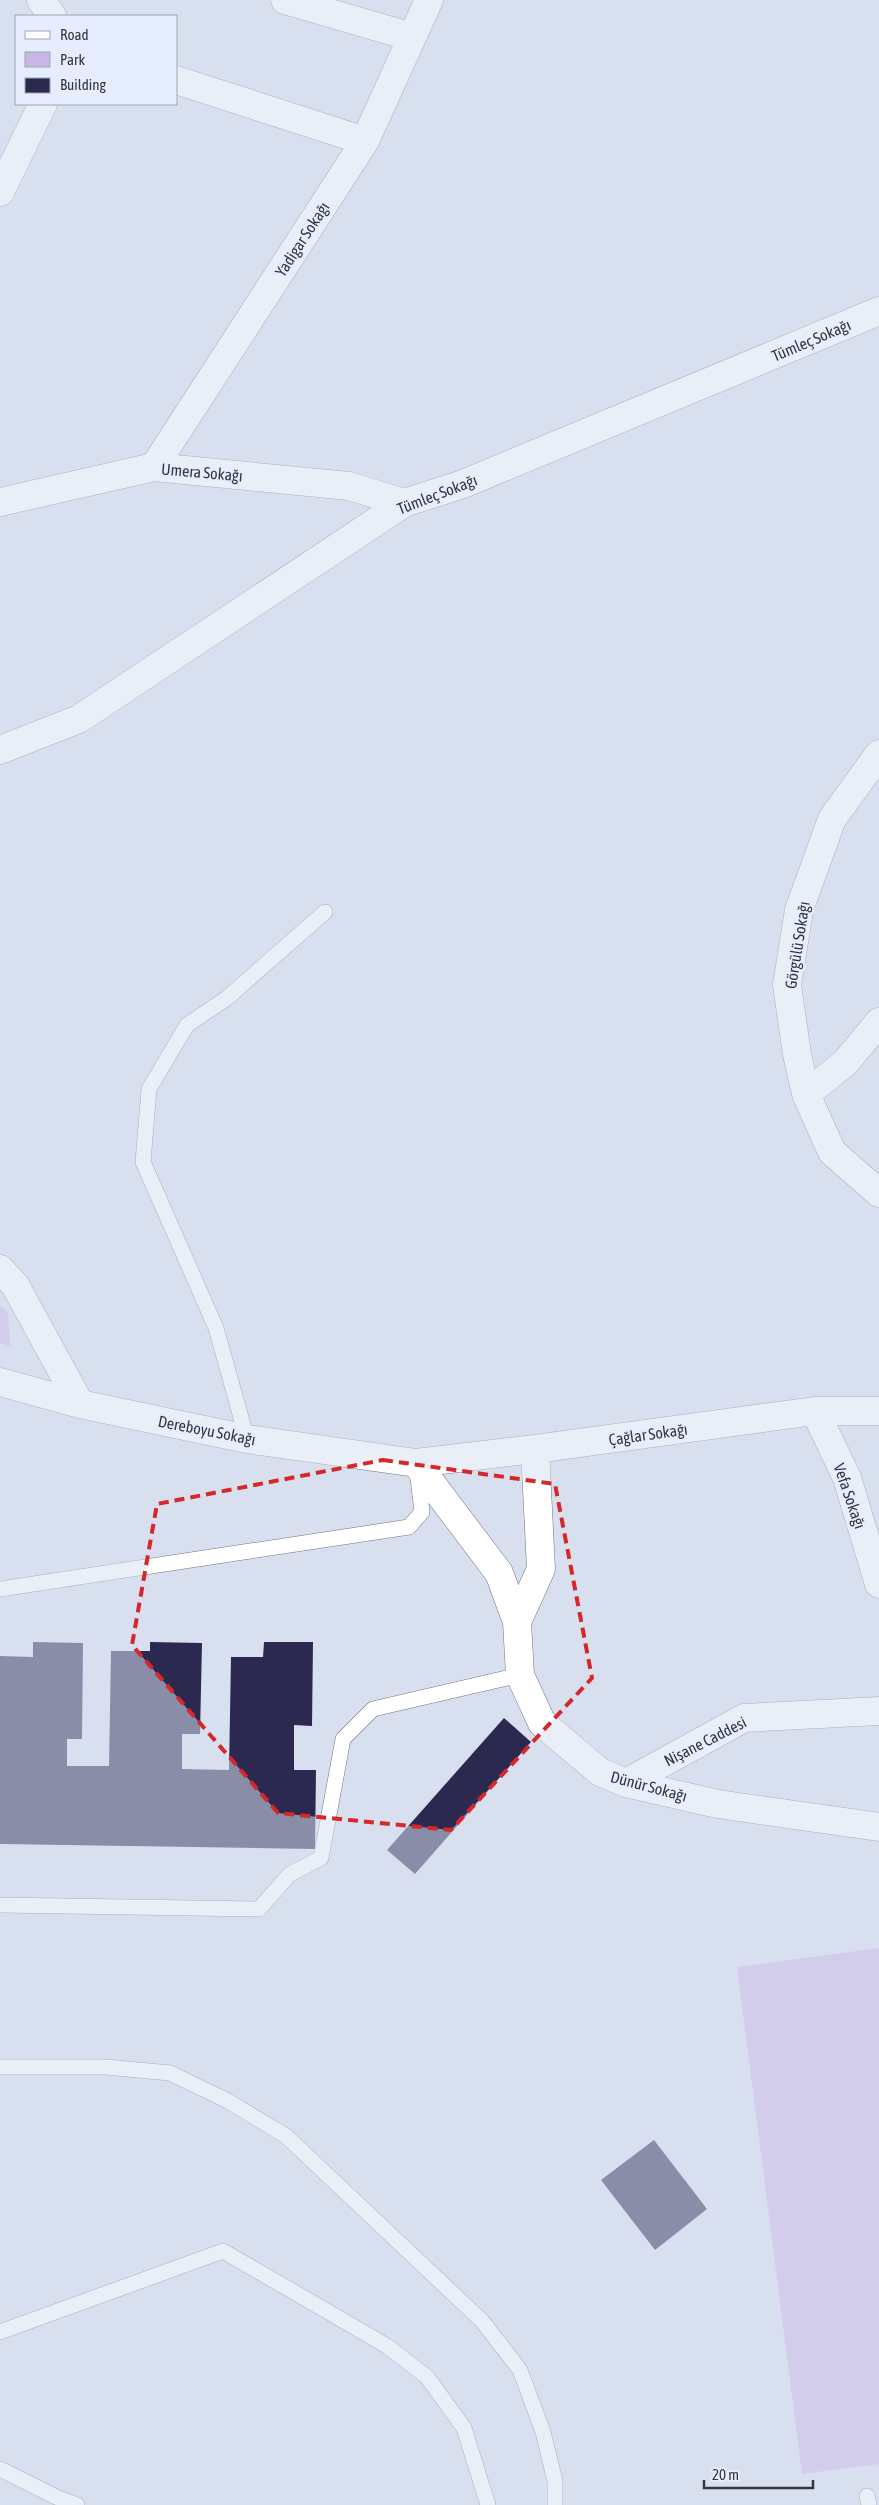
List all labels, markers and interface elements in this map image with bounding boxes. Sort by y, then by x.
legend [15,15,178,105]
text: Road [60,26,89,43]
text: Park [60,51,85,68]
text: Building [60,76,106,93]
street label: Yadigar Sokağı [271,198,334,280]
street label: Tümleç Sokağı [769,315,854,366]
street label: Umera Sokağı [161,459,243,486]
street label: Tümleç Sokağı [394,471,480,518]
street label: Görgülü Sokağı [781,900,814,990]
street label: Dereboyu Sokağı [157,1412,257,1449]
street label: Çağlar Sokağı [607,1420,689,1449]
street label: Vefa Sokağı [829,1461,870,1531]
street label: Nişane Caddesi [661,1713,750,1770]
street label: Dünür Sokağı [609,1767,689,1806]
scale bar [704,2458,813,2490]
text: 20 m [712,2466,739,2483]

